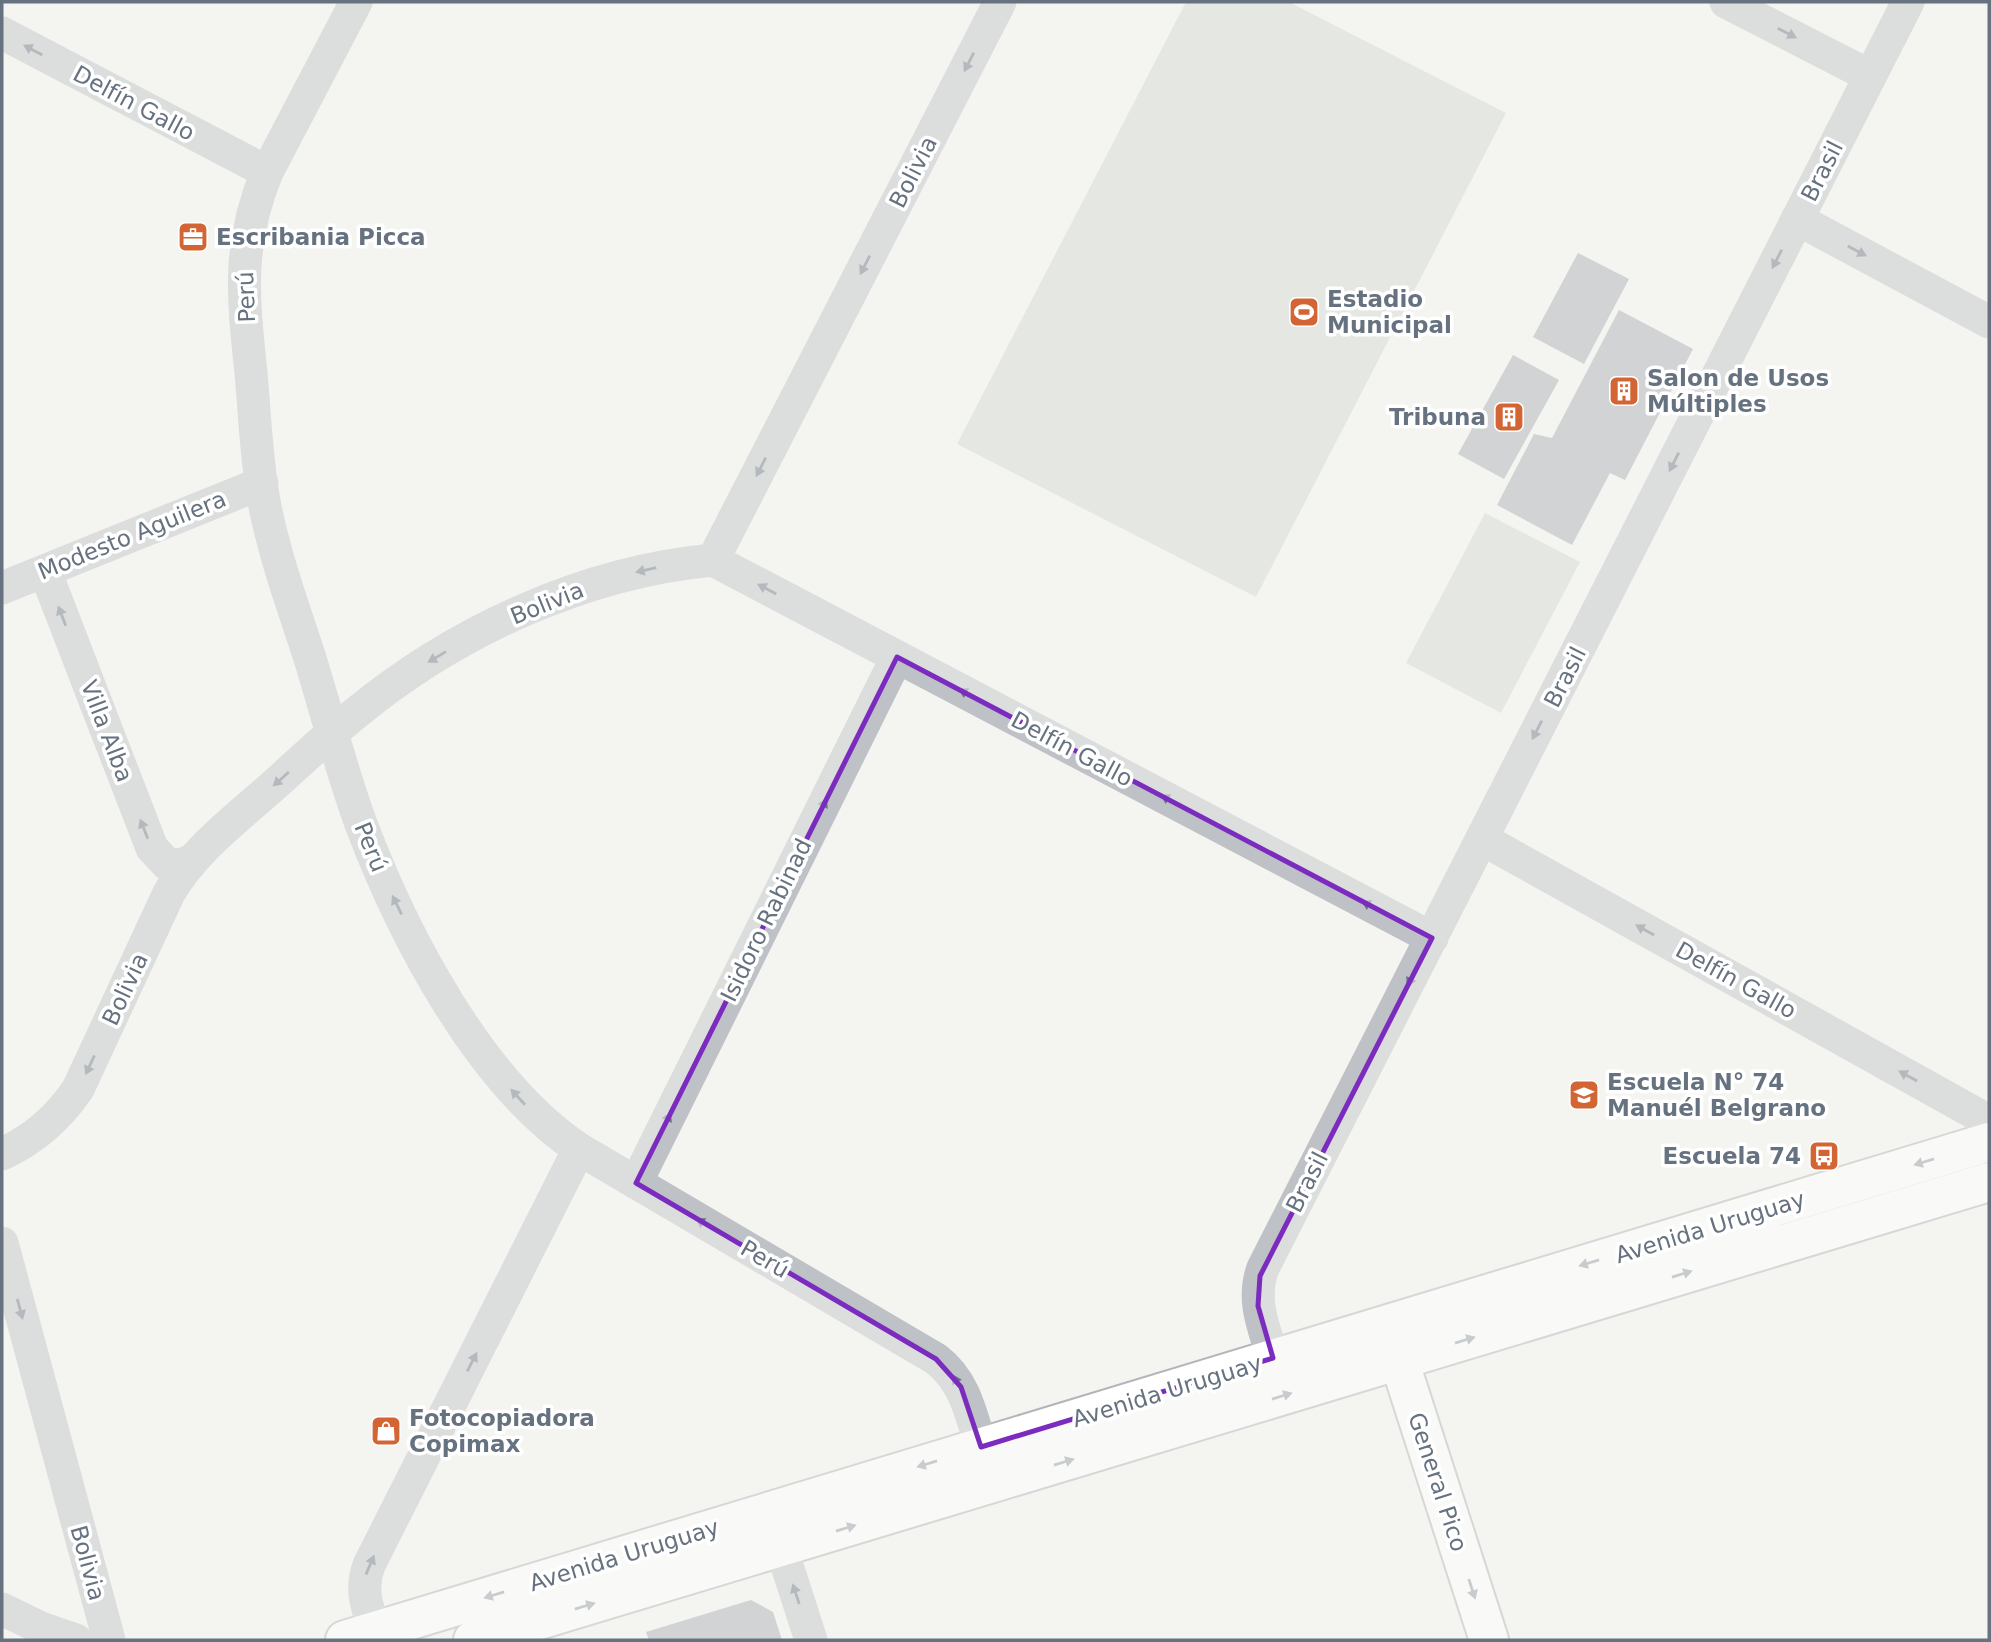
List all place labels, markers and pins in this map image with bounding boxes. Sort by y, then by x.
office icon: Escribania Picca [176,220,210,254]
place label: Escribania Picca [216,224,426,250]
place label: Estadio Municipal [1327,286,1452,338]
sports icon: Estadio Municipal [1287,295,1321,329]
place label: Salon de Usos Múltiples [1647,365,1829,417]
building icon: Salon de Usos Múltiples [1607,374,1641,408]
building icon: Tribuna [1492,400,1526,434]
place label: Tribuna [1389,404,1486,430]
place label: Escuela N° 74 Manuél Belgrano [1607,1069,1826,1121]
school or university icon: Escuela N° 74 Manuél Belgrano [1567,1078,1601,1112]
bus stop icon: Escuela 74 [1807,1139,1841,1173]
place label: Escuela 74 [1663,1143,1801,1169]
place label: Fotocopiadora Copimax [409,1405,595,1457]
shop icon: Fotocopiadora Copimax [369,1414,403,1448]

